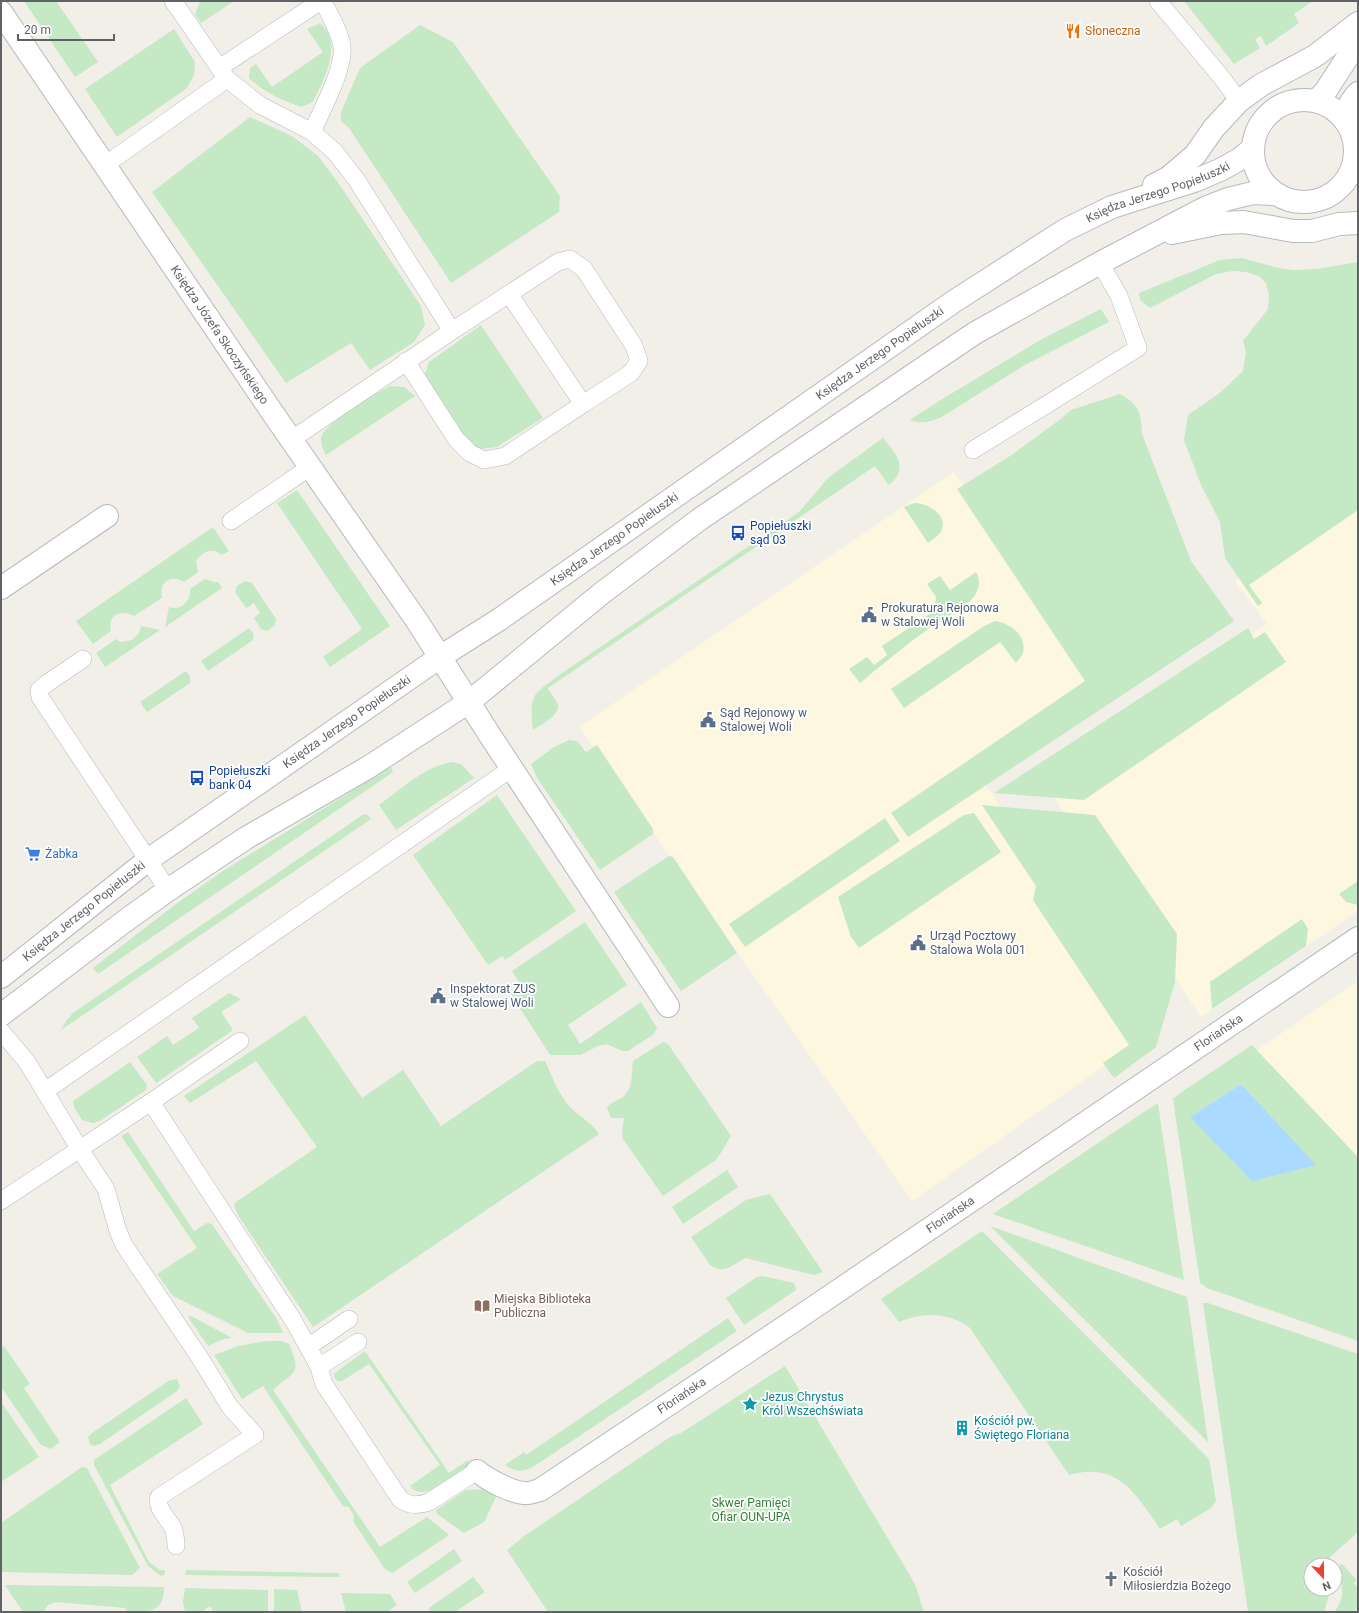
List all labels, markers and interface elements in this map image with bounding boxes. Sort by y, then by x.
scale bar [18,16,114,42]
restaurant icon: Słoneczna [1064,22,1082,40]
text: 20 m [24,23,51,37]
place label: Słoneczna [1085,24,1141,38]
street label: Księdza Jerzego Popiełuszki [1084,159,1232,226]
street label: Księdza Józefa Skoczyńskiego [168,263,272,407]
street label: Księdza Jerzego Popiełuszki [813,304,946,403]
street label: Księdza Jerzego Popiełuszki [548,490,681,589]
place label: Popiełuszki sąd 03 [750,519,811,547]
bus stop icon: Popiełuszki sąd 03 [729,524,747,542]
place label: Prokuratura Rejonowa w Stalowej Woli [881,601,999,629]
public building icon: Prokuratura Rejonowa w Stalowej Woli [860,606,878,624]
street label: Księdza Jerzego Popiełuszki [280,672,414,771]
place label: Sąd Rejonowy w Stalowej Woli [720,706,807,734]
public building icon: Sąd Rejonowy w Stalowej Woli [699,711,717,729]
place label: Popiełuszki bank 04 [209,764,270,792]
bus stop icon: Popiełuszki bank 04 [188,769,206,787]
supermarket icon: Żabka [24,845,42,863]
place label: Żabka [45,846,78,861]
street label: Księdza Jerzego Popiełuszki [20,858,148,964]
place label: Urząd Pocztowy Stalowa Wola 001 [930,929,1026,957]
public building icon: Urząd Pocztowy Stalowa Wola 001 [909,934,927,952]
place label: Inspektorat ZUS w Stalowej Woli [450,982,535,1010]
public building icon: Inspektorat ZUS w Stalowej Woli [429,987,447,1005]
street label: Floriańska [1192,1011,1245,1054]
street label: Floriańska [923,1193,977,1236]
place label: Miejska Biblioteka Publiczna [494,1292,591,1320]
library icon: Miejska Biblioteka Publiczna [473,1297,491,1315]
street label: Floriańska [655,1374,709,1417]
place label: Jezus Chrystus Król Wszechświata [762,1390,863,1418]
place icon: Jezus Chrystus Król Wszechświata [741,1395,759,1413]
place label: Kościół pw. Świętego Floriana [974,1414,1069,1442]
building icon: Kościół pw. Świętego Floriana [953,1419,971,1437]
park label: Skwer Pamięci Ofiar OUN-UPA [712,1496,791,1524]
north arrow [1303,1557,1343,1597]
place label: Kościół Miłosierdzia Bożego [1123,1565,1231,1593]
church icon: Kościół Miłosierdzia Bożego [1102,1570,1120,1588]
text: N [1320,1578,1333,1593]

